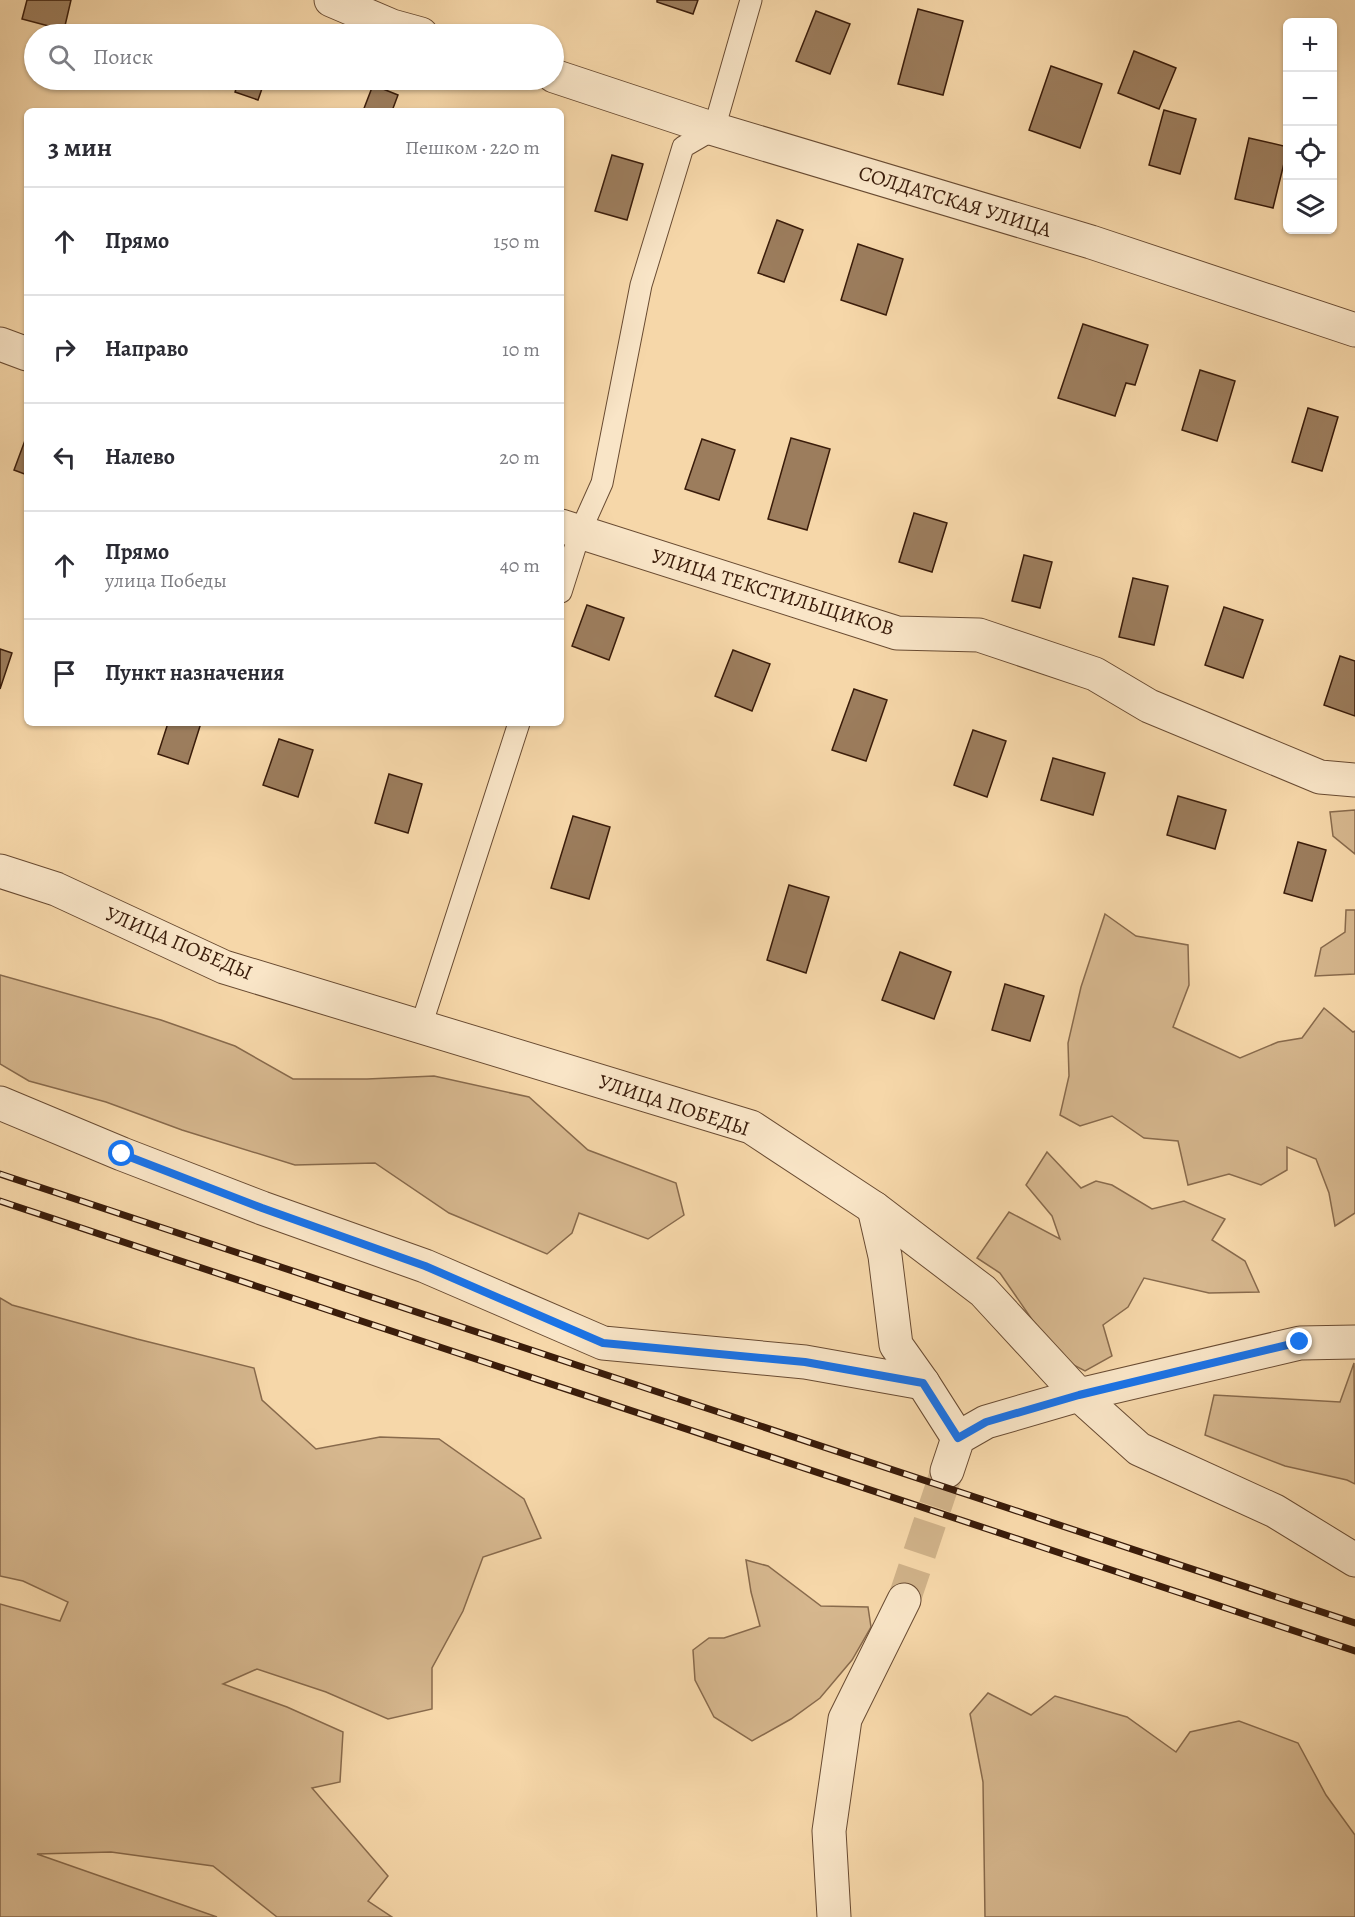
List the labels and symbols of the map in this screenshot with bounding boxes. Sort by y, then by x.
street label: СОЛДАТСКАЯ УЛИЦА [855,158,1056,244]
street label: УЛИЦА ТЕКСТИЛЬЩИКОВ [648,542,898,642]
street label: УЛИЦА ПОБЕДЫ [101,899,257,987]
street label: УЛИЦА ПОБЕДЫ [595,1067,753,1143]
route start [108,1140,134,1166]
route end [1286,1328,1312,1354]

